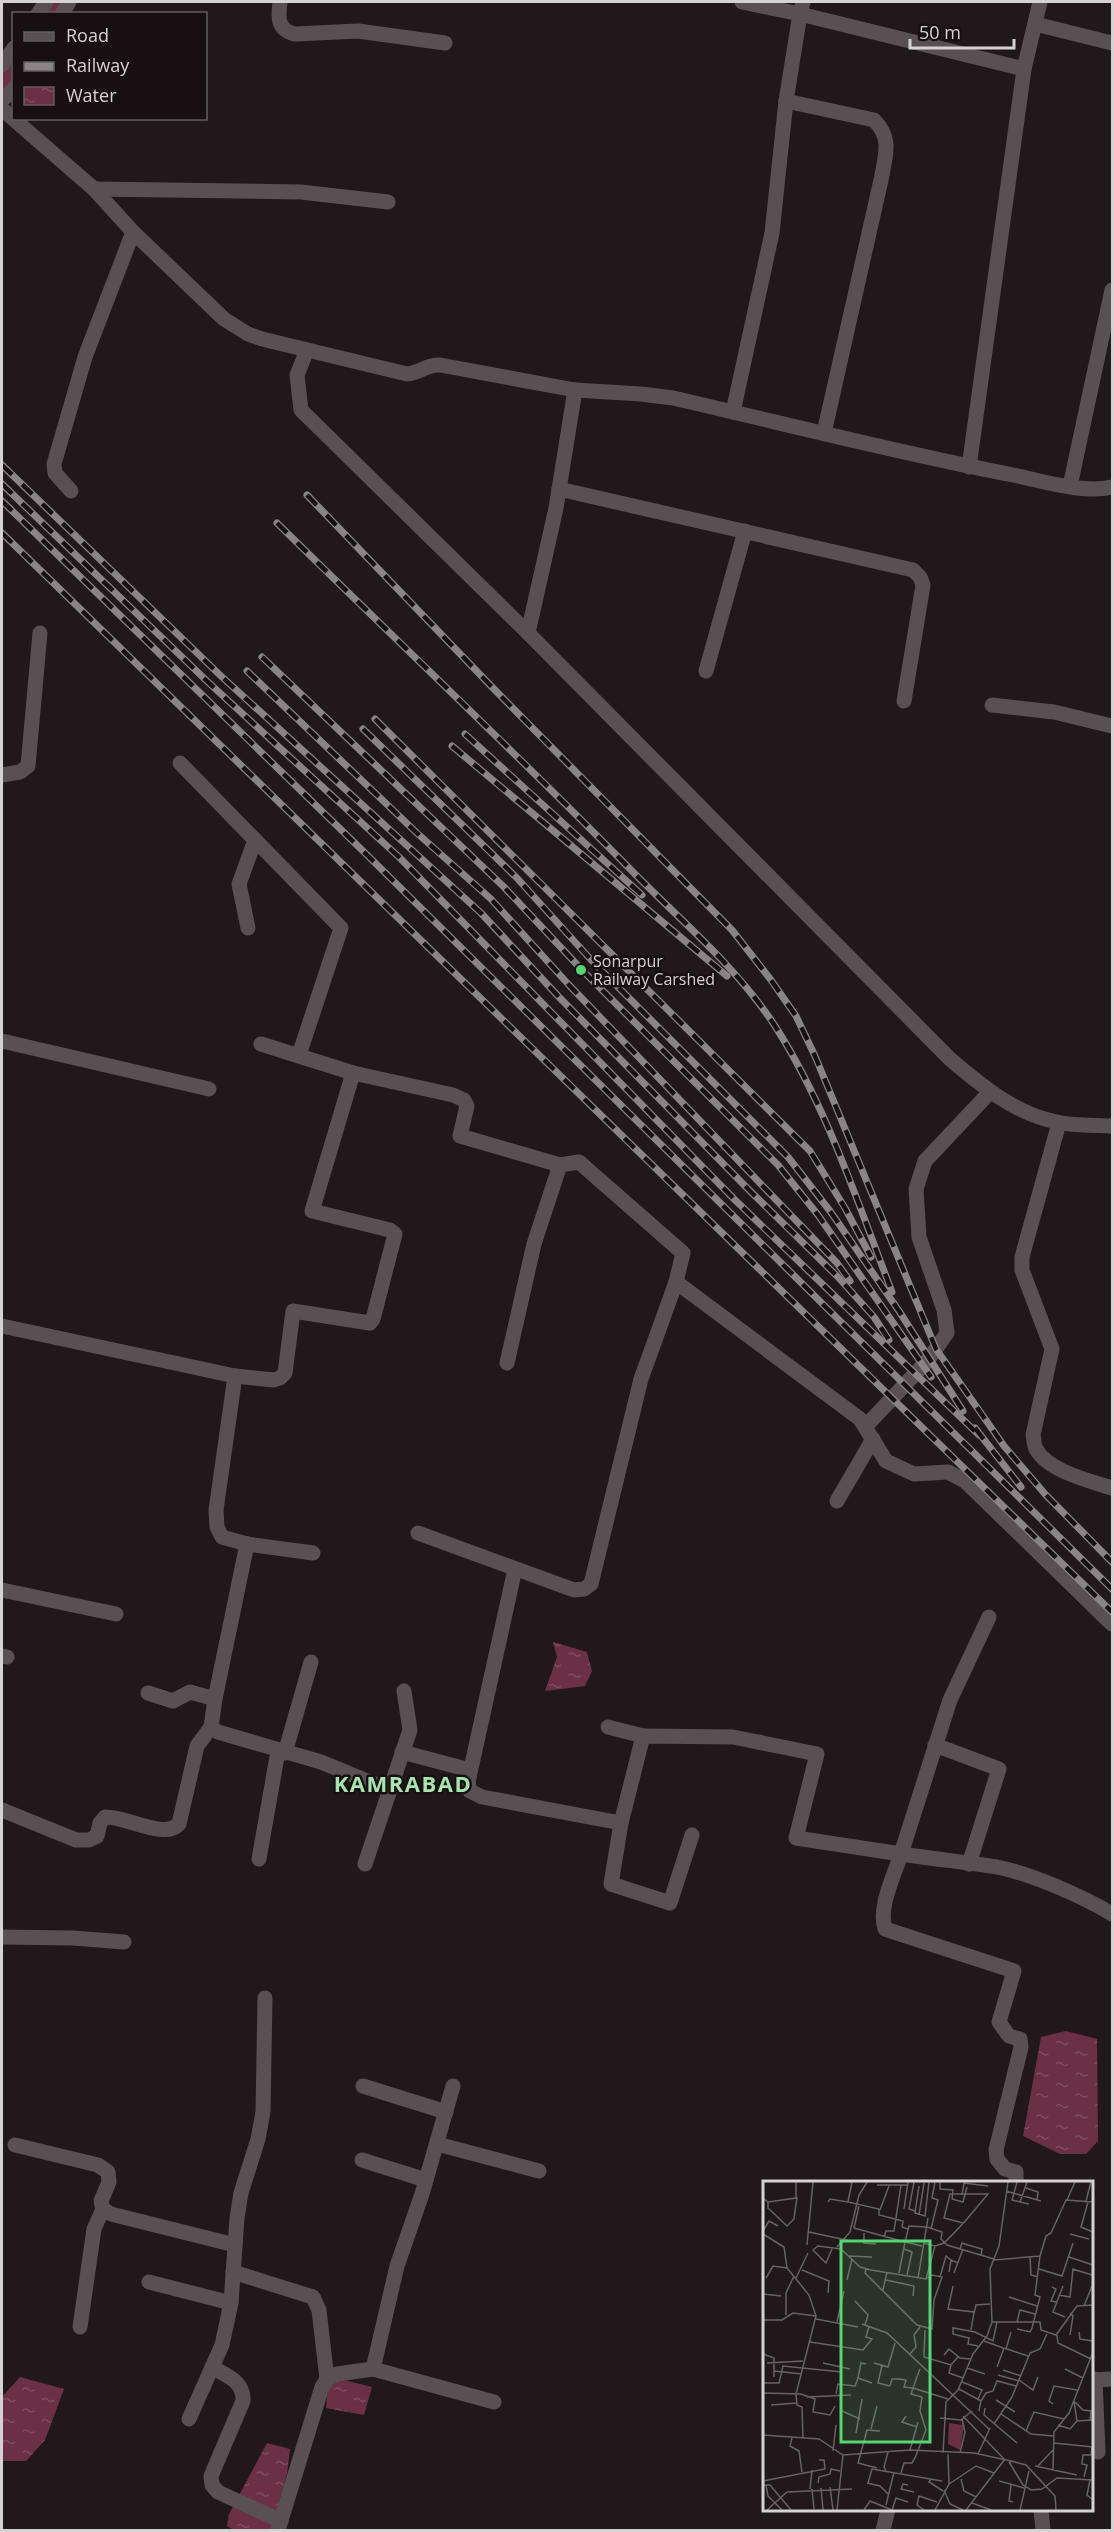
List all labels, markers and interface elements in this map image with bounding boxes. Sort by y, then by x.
legend [12,12,207,120]
scale bar [910,12,1014,50]
text: 50 m [919,20,961,44]
text: Road [66,23,109,47]
text: Railway [66,53,130,77]
text: Water [66,83,117,107]
place label: Sonarpur Railway Carshed [593,950,715,990]
marker: Sonarpur Railway Carshed [574,963,588,977]
district label: KAMRABAD [334,1768,472,1798]
inset map [763,2181,1093,2511]

